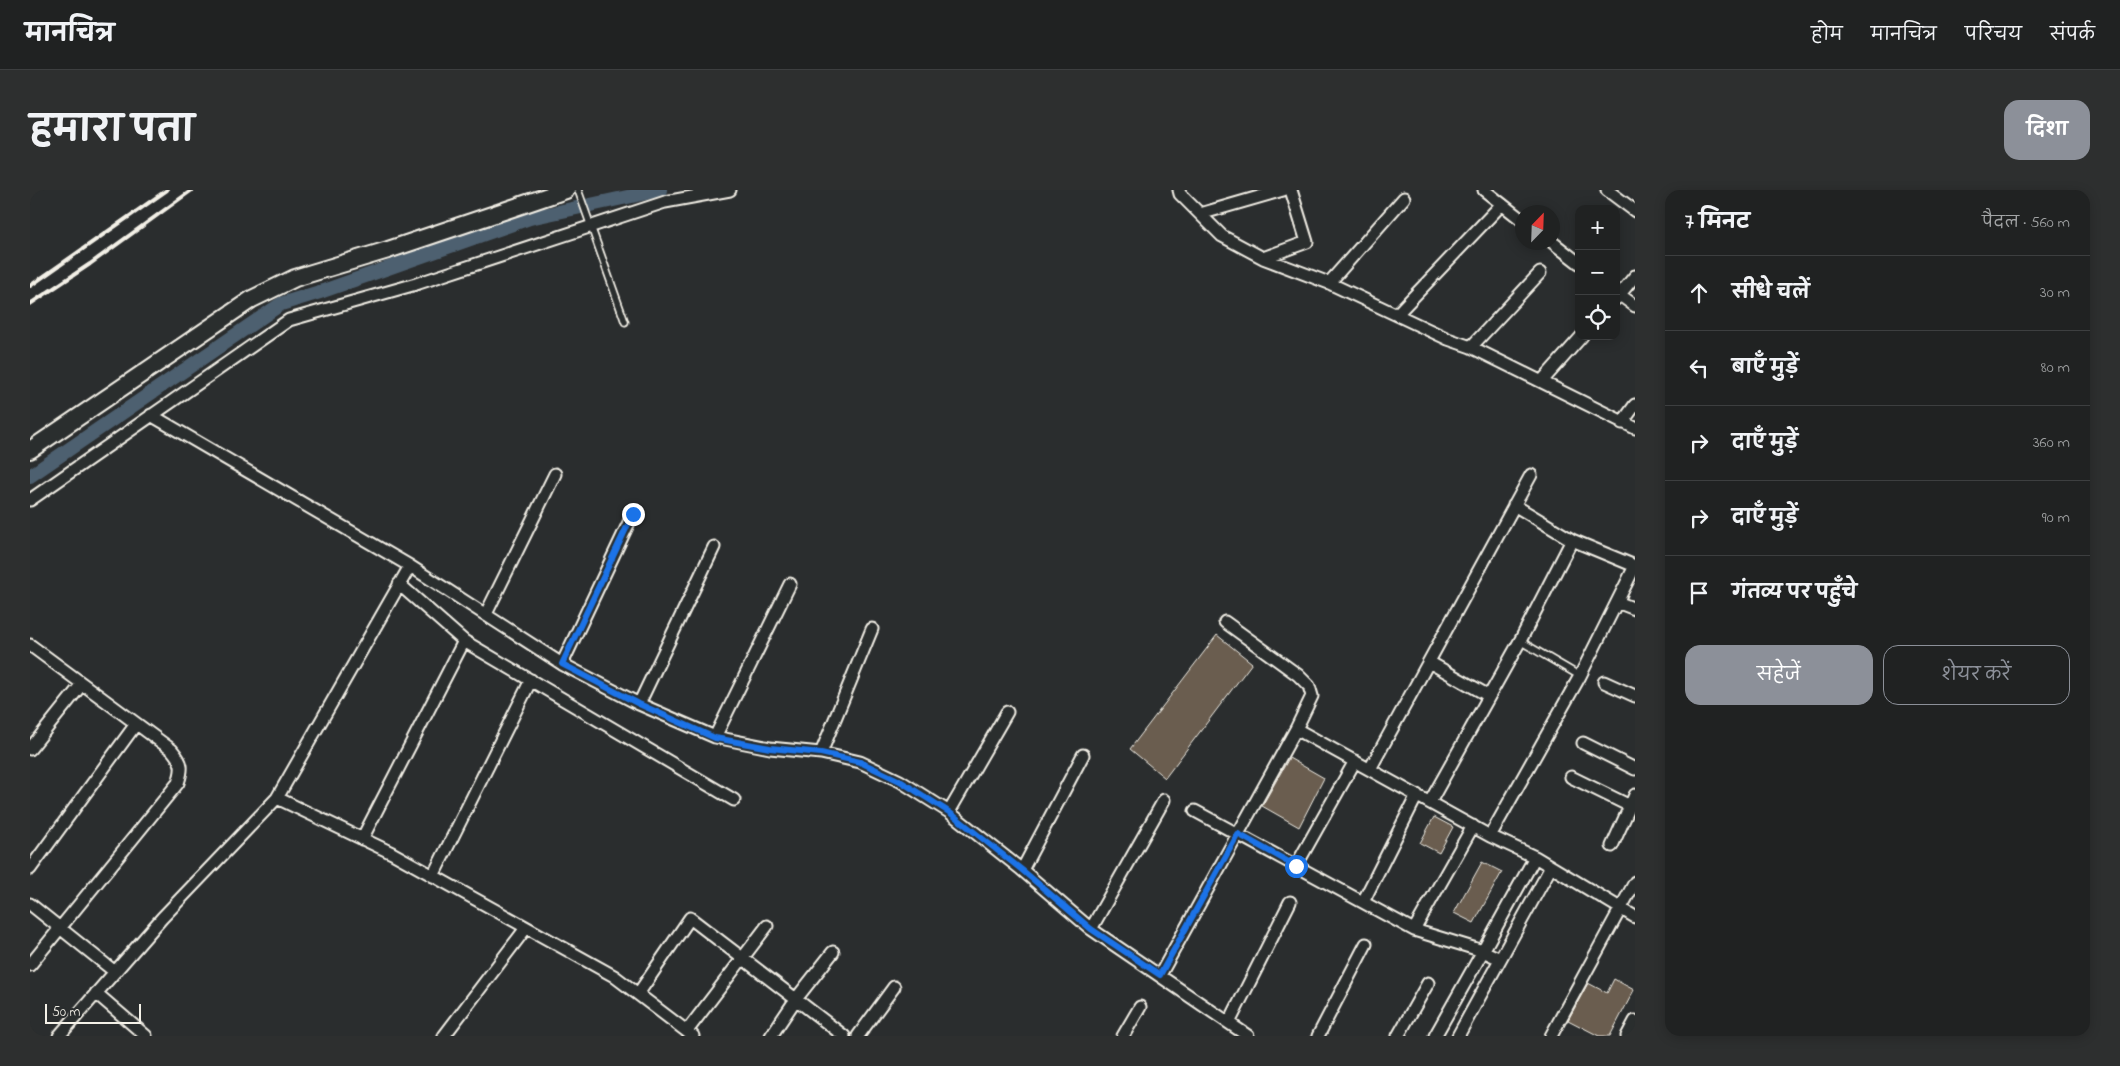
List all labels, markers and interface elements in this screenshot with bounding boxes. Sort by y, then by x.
text: मानचित्र [25,18,114,53]
text: होम [1811,23,1843,49]
text: मानचित्र [1871,23,1937,49]
text: परिचय [1965,23,2022,49]
text: संपर्क [2050,23,2095,49]
button: दिशा [2004,100,2090,160]
text: हमारा पता [30,106,194,157]
north arrow [1515,205,1560,250]
map controls [1575,205,1620,340]
button: + [1575,205,1620,250]
text: 7 मिनट [1685,208,1750,238]
text: पैदल · 560 m [1982,211,2070,235]
button: − [1575,250,1620,295]
icon: ahead [1685,279,1713,307]
text: सीधे चलें [1732,280,1810,307]
text: 30 m [2040,281,2070,305]
button: locate [1575,295,1620,340]
icon: left [1685,354,1713,382]
text: बाएँ मुड़ें [1732,355,1799,382]
text: 80 m [2041,356,2070,380]
icon: right [1685,429,1713,457]
text: दाएँ मुड़ें [1732,430,1798,457]
text: 360 m [2033,431,2070,455]
route end [622,503,645,526]
icon: right [1685,504,1713,532]
text: दाएँ मुड़ें [1732,505,1798,532]
text: 90 m [2042,506,2070,530]
icon: arrive [1685,579,1713,607]
text: गंतव्य पर पहुँचे [1732,580,1857,607]
button: सहेजें [1685,645,1873,705]
button: शेयर करें [1883,645,2070,705]
route start [1285,855,1308,878]
scale bar [45,1001,141,1024]
text: 50 m [52,1002,80,1023]

